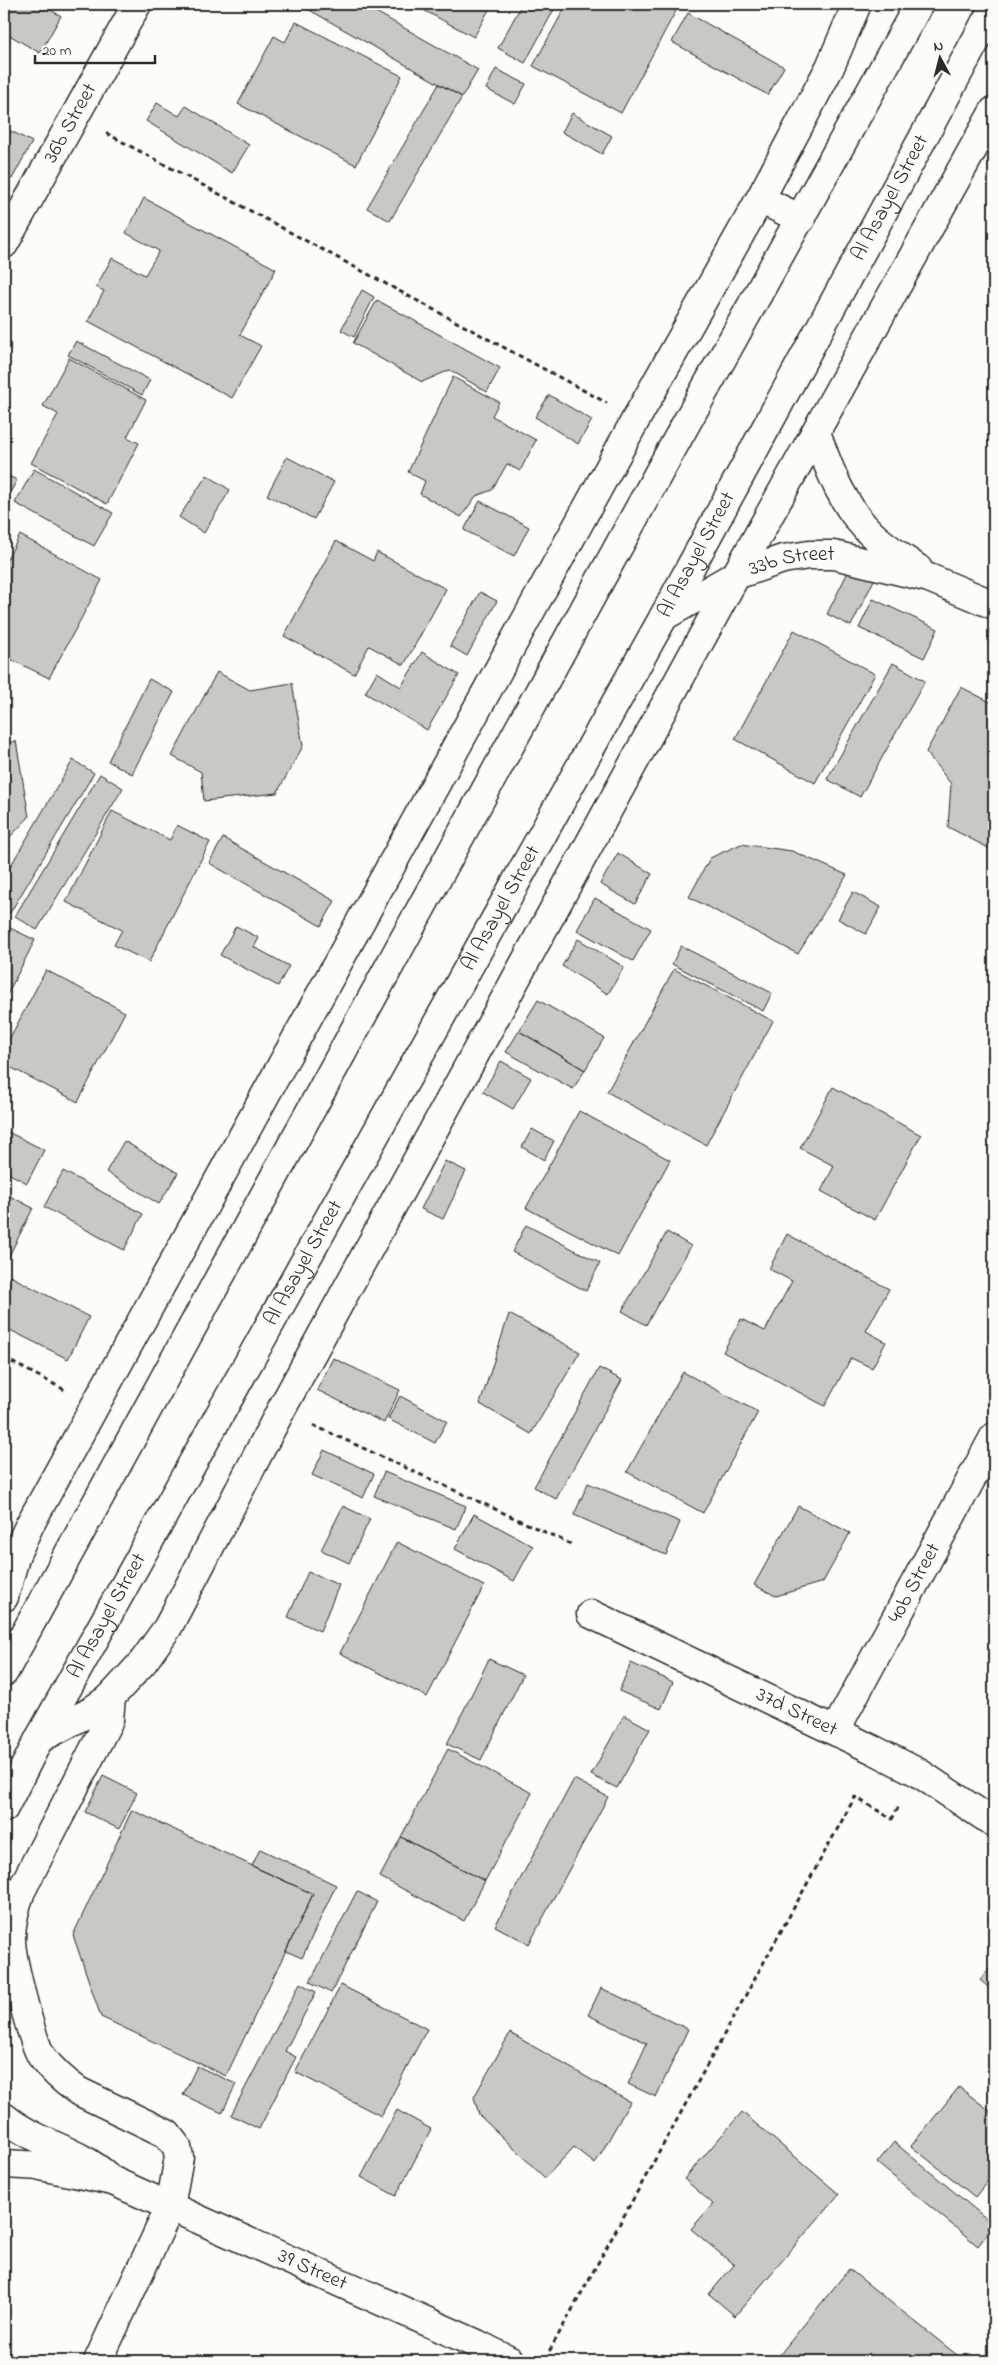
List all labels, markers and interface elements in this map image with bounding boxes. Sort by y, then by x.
scale bar [35,32,155,64]
north arrow [916,32,966,82]
text: N [933,36,945,58]
text: 20 m [42,40,72,62]
street label: 36b Street [37,78,105,169]
street label: Al Asayel Street [844,129,937,266]
street label: Al Asayel Street [651,486,744,623]
street label: 33b Street [745,540,835,584]
street label: Al Asayel Street [454,840,548,977]
street label: Al Asayel Street [257,1195,351,1331]
street label: 40b Street [881,1538,949,1629]
street label: Al Asayel Street [60,1548,154,1684]
street label: 37d Street [751,1680,842,1745]
street label: 39 Street [273,2242,352,2299]

